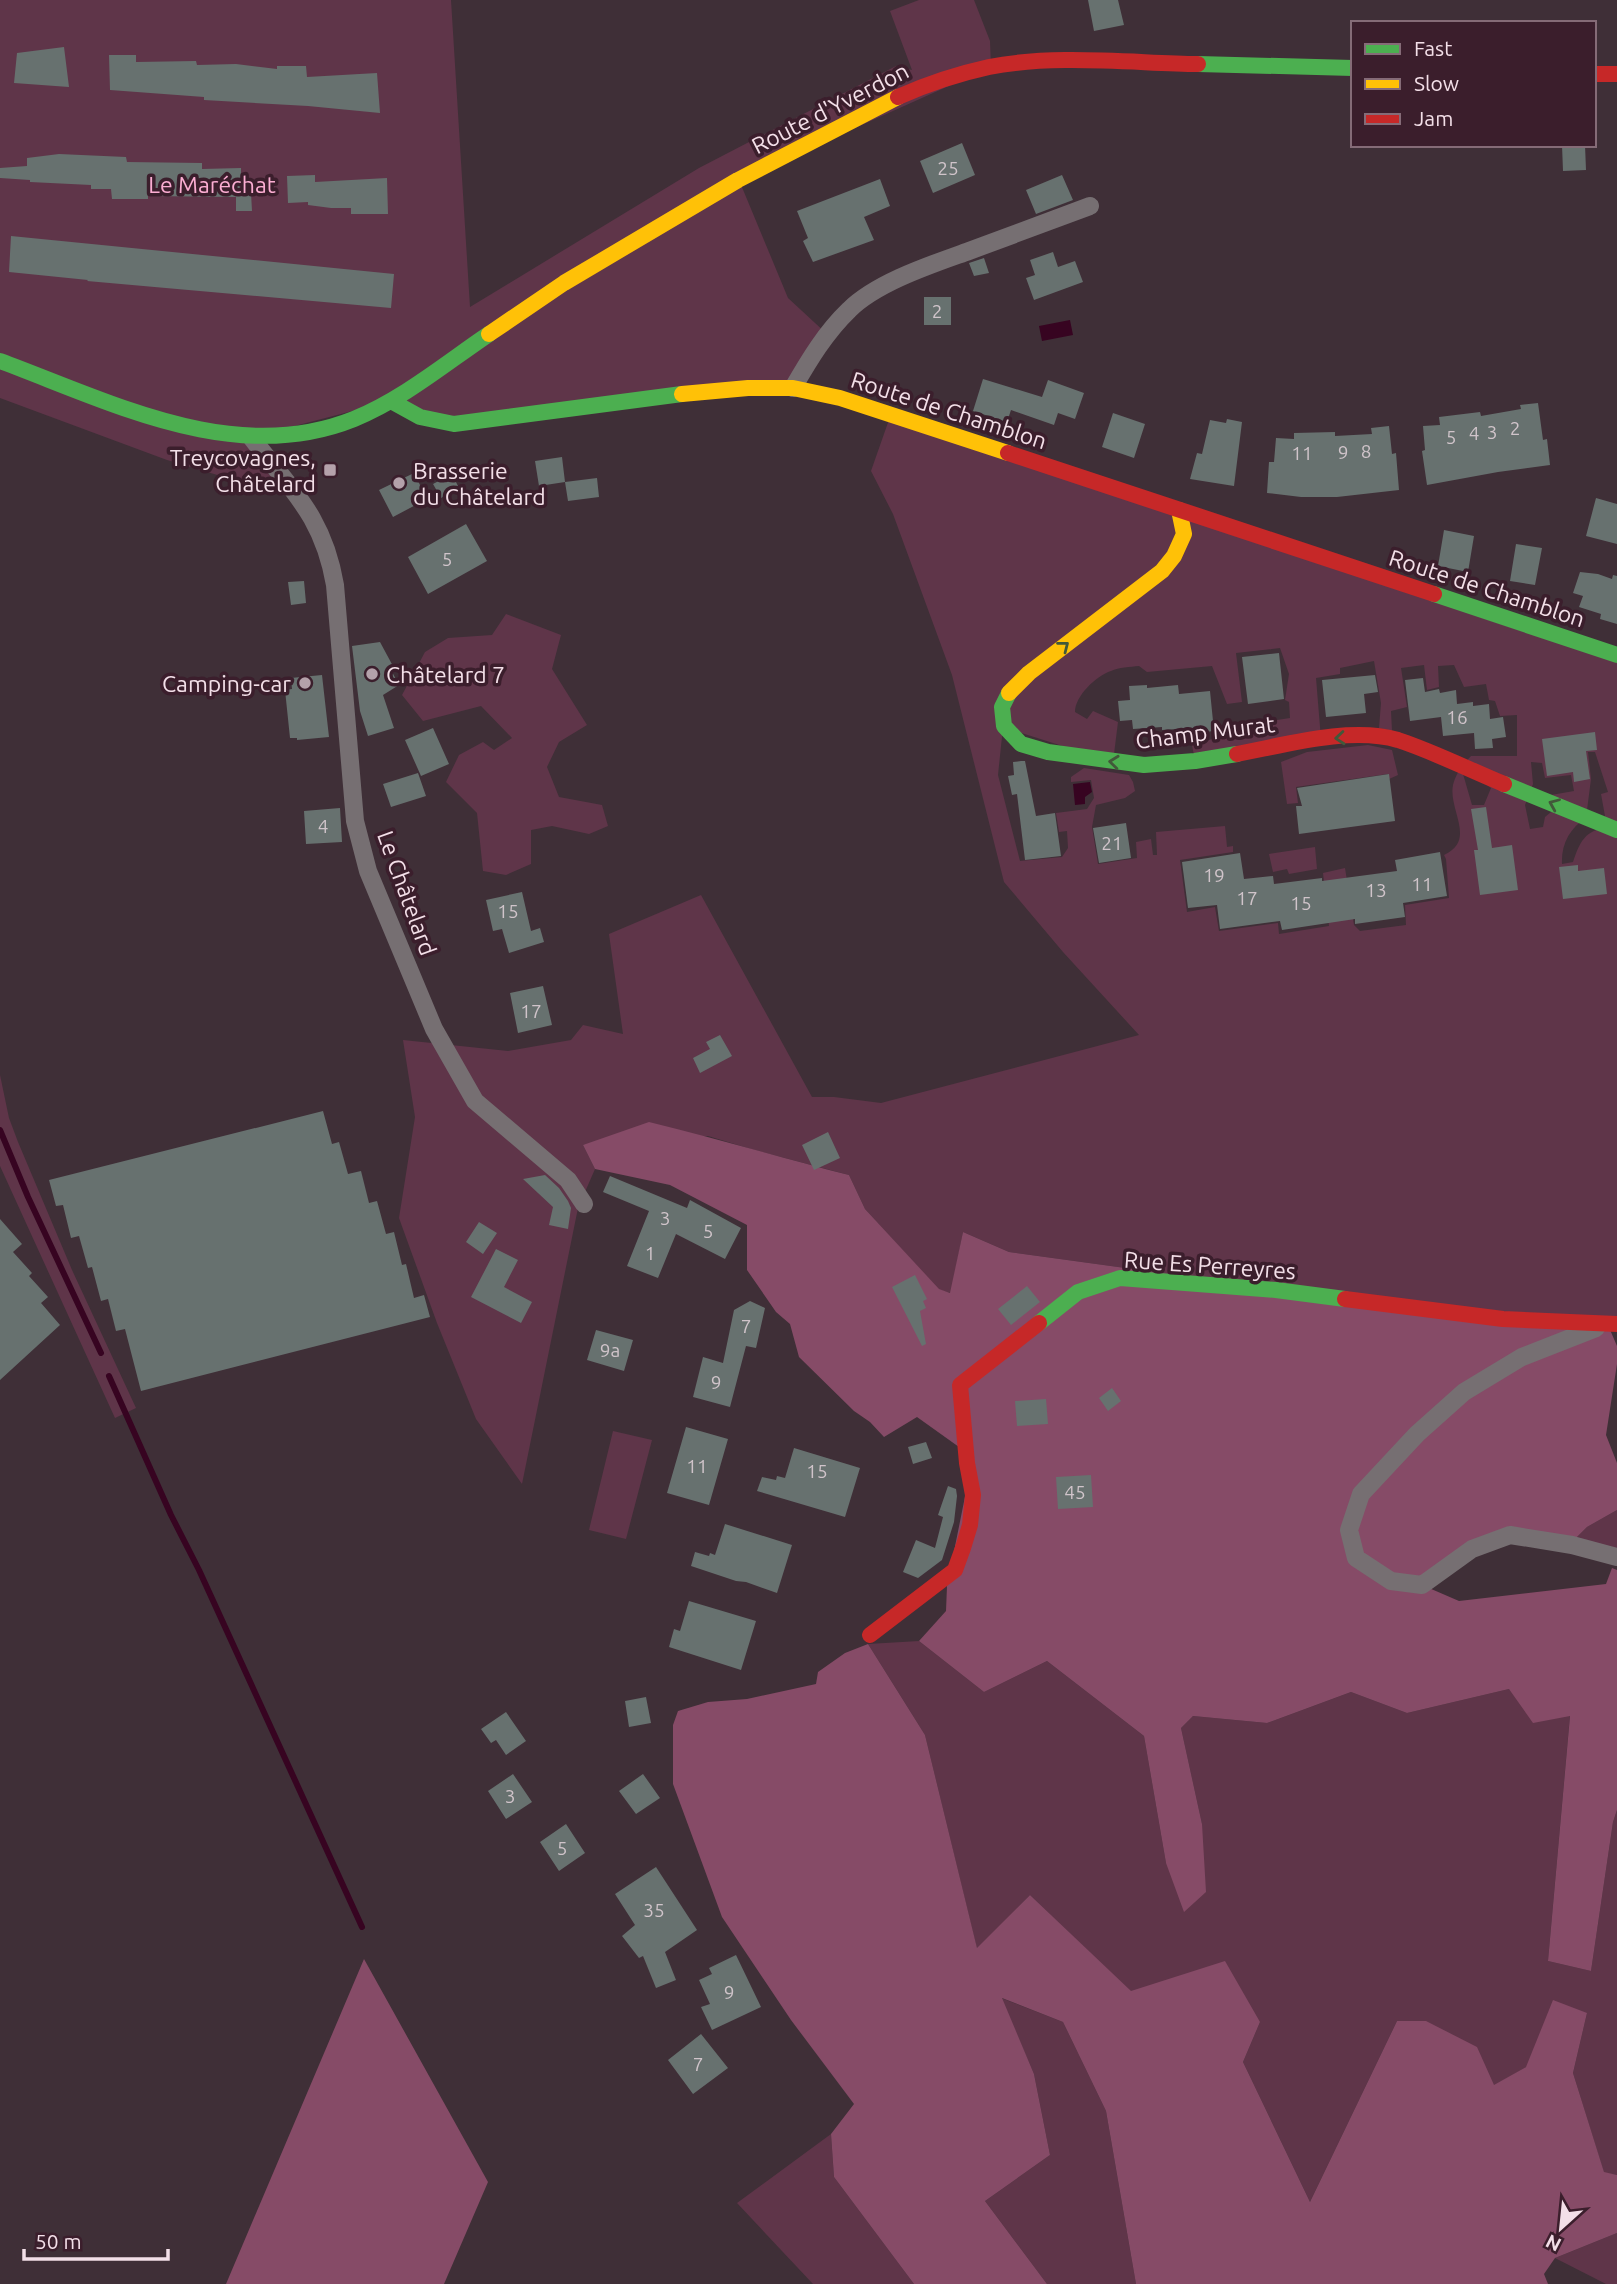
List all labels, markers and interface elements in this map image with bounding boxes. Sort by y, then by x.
legend [1351,21,1596,147]
text: Fast [1414,36,1452,60]
street label: Route d'Yverdon [747,58,913,158]
text: Slow [1414,71,1459,95]
text: Jam [1414,106,1453,130]
house number: 25 [937,157,959,179]
park label: Le Maréchat [148,172,276,197]
house number: 2 [932,300,942,322]
street label: Route de Chamblon [848,367,1050,453]
house number: 2 [1510,417,1520,439]
house number: 3 [1487,421,1497,443]
house number: 4 [1469,422,1479,444]
house number: 5 [1446,426,1456,448]
house number: 8 [1361,440,1371,462]
house number: 9 [1338,441,1348,463]
house number: 11 [1291,442,1313,464]
place label: Treycovagnes, Châtelard [170,445,316,496]
place label: Brasserie du Châtelard [413,458,546,509]
marker: Treycovagnes, Châtelard [322,462,338,478]
marker: Brasserie du Châtelard [391,475,407,491]
street label: Route de Chamblon [1386,545,1588,631]
house number: 5 [442,548,452,570]
one-way arrow [1056,642,1068,655]
place label: Châtelard 7 [386,662,505,687]
marker: Châtelard 7 [364,666,380,682]
place label: Camping-car [162,671,291,696]
marker: Camping-car [297,675,313,691]
house number: 16 [1446,706,1468,728]
street label: Champ Murat [1134,711,1276,753]
one-way arrow [1334,730,1345,745]
one-way arrow [1109,755,1120,770]
one-way arrow [1549,798,1561,812]
house number: 4 [318,815,328,837]
street label: Le Châtelard [373,827,441,959]
house number: 21 [1101,832,1123,854]
house number: 19 [1203,864,1225,886]
house number: 11 [1411,873,1433,895]
house number: 13 [1365,879,1387,901]
house number: 17 [1236,887,1258,909]
house number: 15 [1290,892,1312,914]
house number: 15 [497,900,519,922]
house number: 17 [520,1000,542,1022]
house number: 3 [660,1207,670,1229]
house number: 5 [703,1220,713,1242]
house number: 1 [645,1242,655,1264]
street label: Rue Es Perreyres [1123,1247,1297,1283]
house number: 7 [741,1315,751,1337]
house number: 9a [600,1339,620,1361]
house number: 9 [711,1371,721,1393]
house number: 11 [686,1455,708,1477]
house number: 15 [806,1460,828,1482]
house number: 45 [1064,1481,1086,1503]
house number: 3 [505,1785,515,1807]
house number: 5 [557,1837,567,1859]
house number: 35 [643,1899,665,1921]
house number: 9 [724,1981,734,2003]
house number: 7 [693,2053,703,2075]
north arrow [1526,2193,1596,2263]
scale bar [24,2218,168,2262]
text: 50 m [35,2229,82,2253]
text: N [1542,2230,1565,2256]

